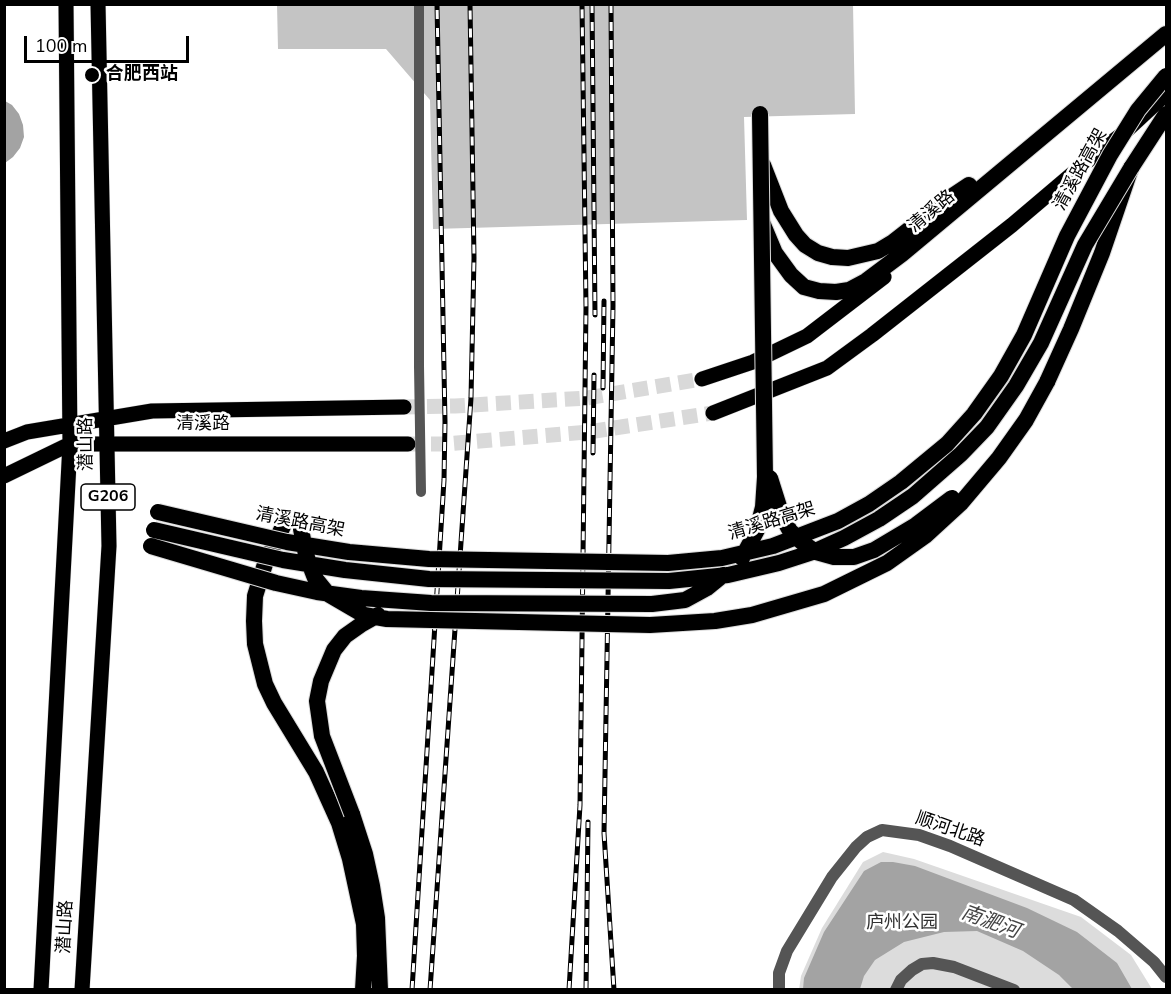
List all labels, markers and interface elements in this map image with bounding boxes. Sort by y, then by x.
scale bar [27,24,192,62]
text: 100 m [35,34,87,58]
place label: 合肥西站 [106,64,178,86]
marker: 合肥西站 [83,66,101,84]
street label: 清溪路高架 [1050,125,1112,215]
street label: 清溪路 [904,186,960,238]
street label: 清溪路 [176,414,230,436]
street label: 潜山路 [76,417,98,471]
road number: G206 [81,484,135,510]
street label: 清溪路高架 [726,499,818,545]
street label: 清溪路高架 [254,504,346,542]
street label: 顺河北路 [912,808,988,852]
street label: 潜山路 [54,899,78,955]
water label: 南淝河 [958,901,1022,945]
park label: 庐州公园 [866,913,938,935]

